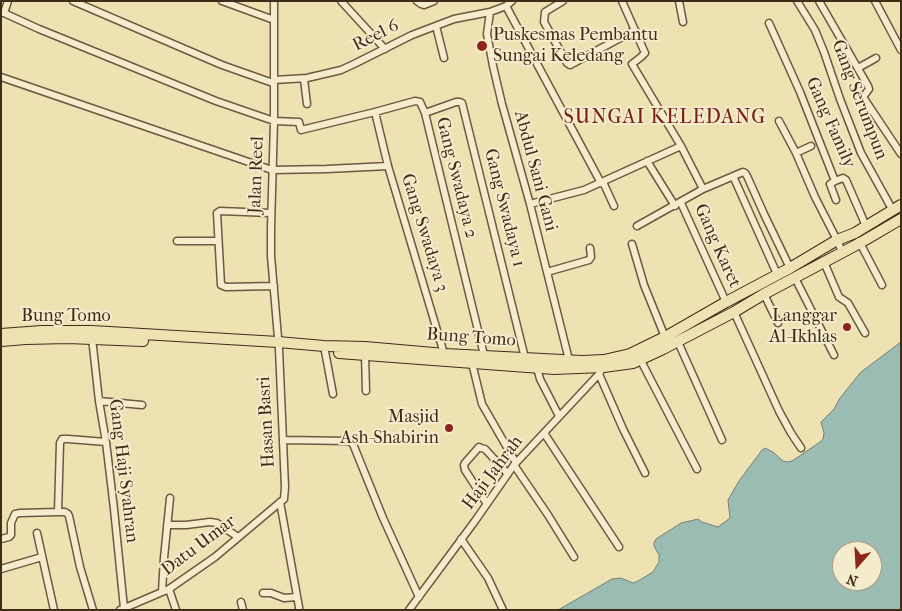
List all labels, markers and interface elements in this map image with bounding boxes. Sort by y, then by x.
street label: Reel 6 [349,15,403,57]
place label: Puskesmas Pembantu Sungai Keledang [493,25,658,68]
street label: Gang Serumpun [826,37,892,163]
marker: Puskesmas Pembantu Sungai Keledang [475,39,489,53]
street label: Gang Family [800,74,860,172]
district label: SUNGAI KELEDANG [562,106,768,130]
street label: Abdul Sani Gani [509,108,561,234]
street label: Gang Swadaya 2 [431,115,481,241]
street label: Jalan Reel [245,136,269,214]
street label: Gang Swadaya 1 [479,147,529,269]
street label: Gang Swadaya 3 [396,171,452,295]
street label: Gang Karet [689,201,745,291]
street label: Bung Tomo [21,306,111,328]
place label: Langgar Al-Ikhlas [769,306,837,348]
marker: Langgar Al-Ikhlas [841,321,853,333]
street label: Bung Tomo [426,324,516,352]
street label: Hasan Basri [254,376,280,468]
street label: Gang Haji Syahran [103,398,143,544]
place label: Masjid Ash-Shabirin [340,407,439,449]
marker: Masjid Ash-Shabirin [443,422,455,434]
street label: Haji Jahrah [458,432,528,514]
street label: Datu Umar [158,511,240,581]
north arrow [832,541,882,591]
text: N [844,570,860,589]

